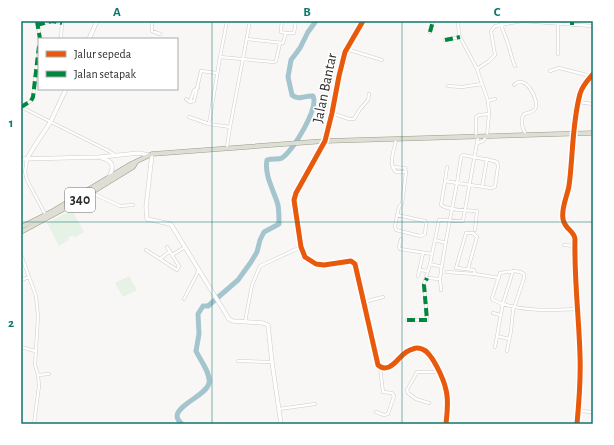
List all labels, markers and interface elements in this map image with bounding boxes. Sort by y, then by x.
text: A [113,6,121,19]
text: B [303,6,311,19]
text: C [494,6,501,19]
legend [38,38,178,90]
text: Jalur sepeda [74,48,132,60]
street label: Jalan Bantar [310,52,340,124]
text: Jalan setapak [74,68,137,80]
text: 1 [9,117,13,130]
road number: 340 [65,188,95,212]
text: 2 [8,317,14,330]

